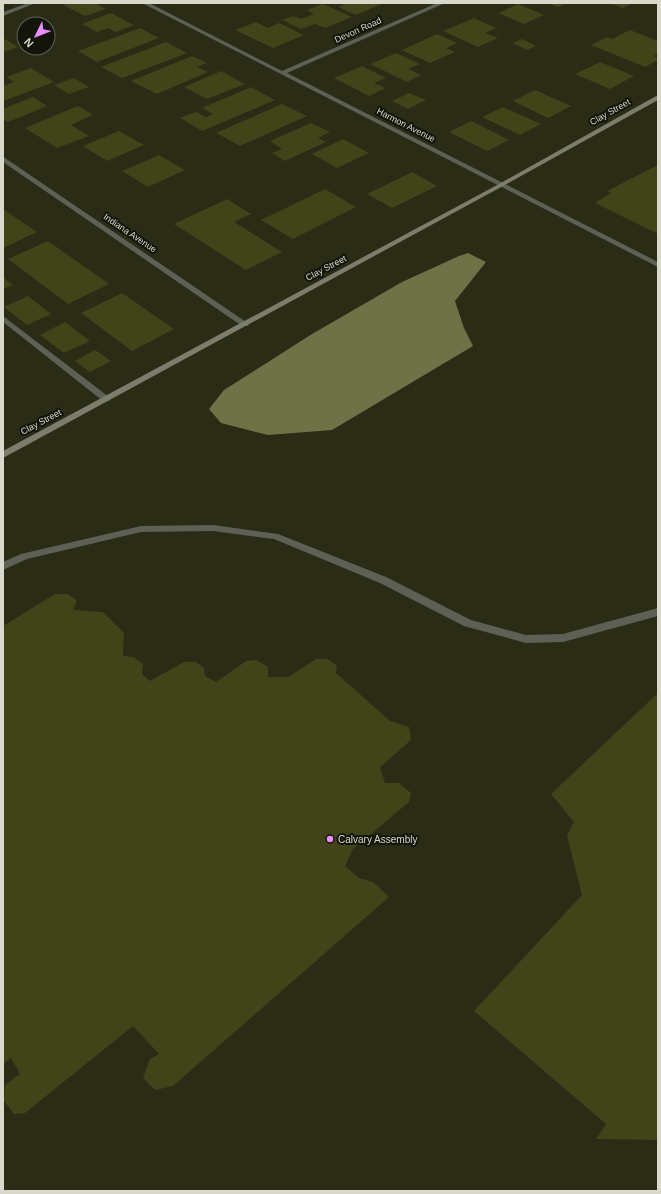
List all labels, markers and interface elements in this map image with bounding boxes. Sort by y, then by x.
street label: Devon Road [333,15,383,45]
north arrow [16,16,56,56]
text: N [22,36,36,50]
street label: Clay Street [588,97,632,127]
street label: Harmon Avenue [375,106,437,144]
street label: Indiana Avenue [102,212,158,254]
street label: Clay Street [304,253,348,283]
street label: Clay Street [19,407,63,437]
marker: Calvary Assembly [325,834,335,844]
place label: Calvary Assembly [338,834,417,845]

